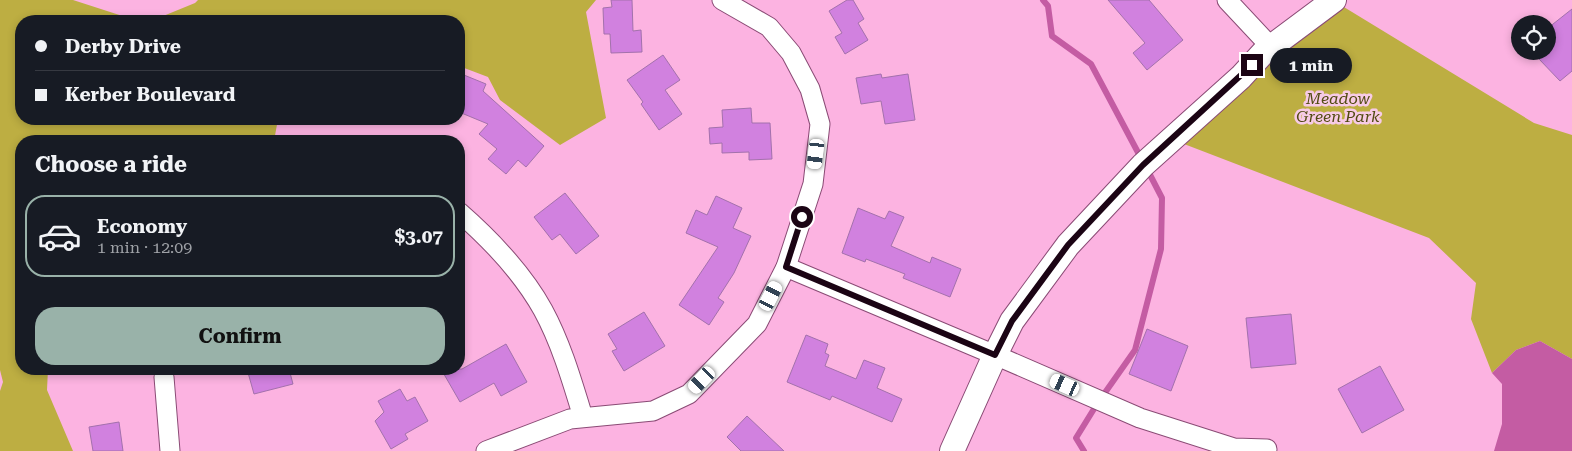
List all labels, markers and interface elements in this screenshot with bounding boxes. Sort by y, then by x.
map controls [1511,15,1556,60]
button: locate [1511,15,1556,60]
text: Derby Drive [65,35,181,58]
callout: 1 min [1270,48,1352,82]
route end [1241,54,1263,76]
text: 1 min [1289,56,1333,75]
text: Kerber Boulevard [65,83,235,106]
park label: Meadow Green Park [1296,89,1380,126]
car [806,138,825,170]
text: Choose a ride [35,152,187,177]
route start [791,206,813,228]
icon: car [37,214,82,259]
text: Economy [97,215,187,238]
text: $3.07 [394,225,443,248]
text: 1 min · 12:09 [97,238,192,257]
car [757,279,784,313]
button: Confirm [35,307,445,365]
car [686,364,717,396]
car [1048,372,1081,398]

